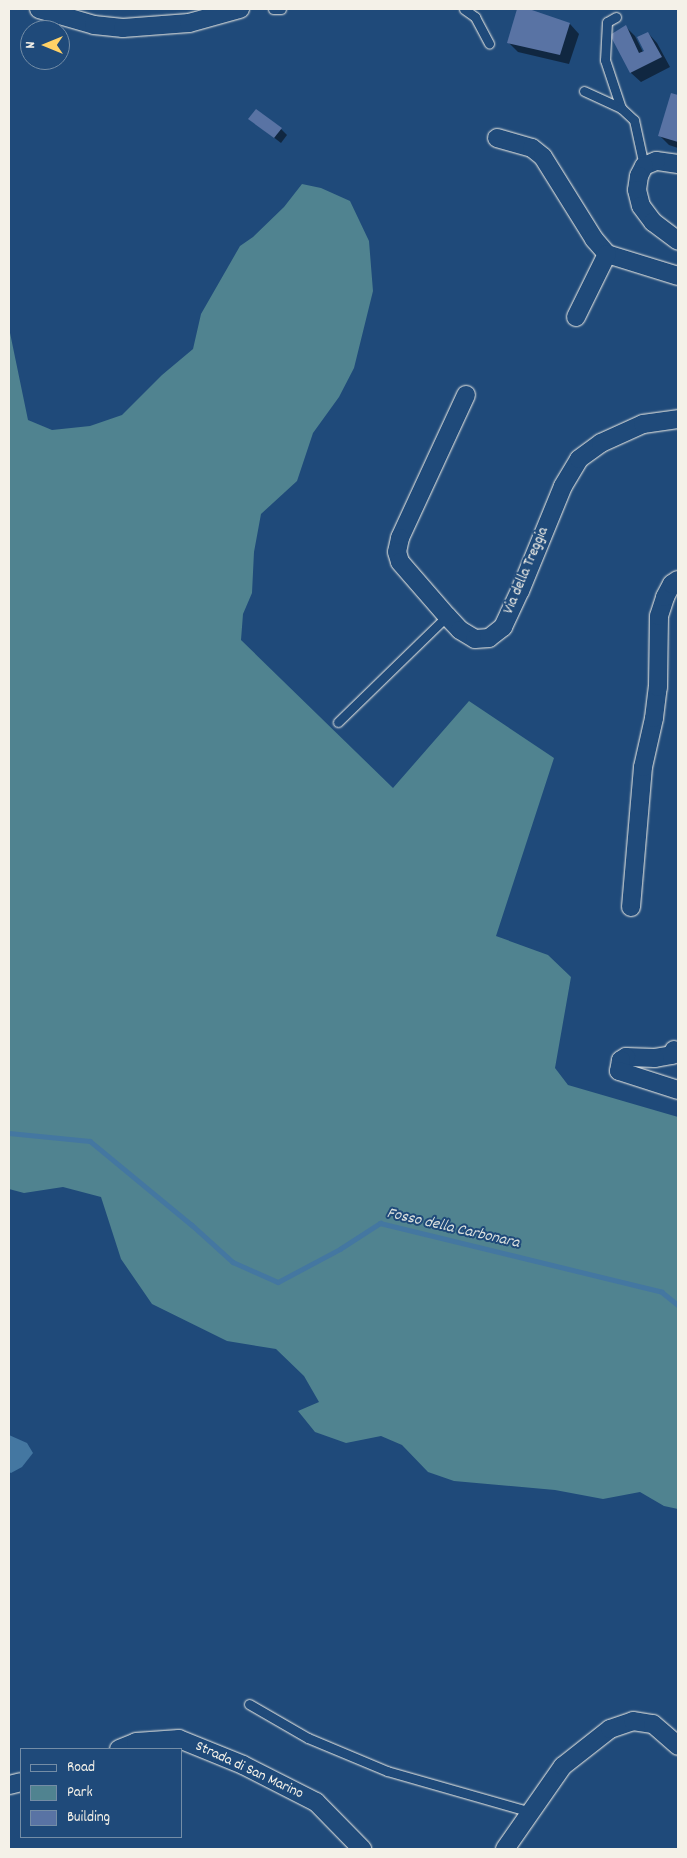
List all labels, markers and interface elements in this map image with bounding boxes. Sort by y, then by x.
north arrow [20,20,70,70]
text: N [21,42,41,48]
street label: Via della Treggia [501,525,553,617]
water label: Fosso della Carbonara [385,1204,521,1254]
street label: Strada di San Marino [192,1738,306,1804]
legend [20,1748,182,1838]
text: Road [67,1757,95,1779]
text: Park [67,1782,93,1804]
text: Building [67,1807,110,1829]

